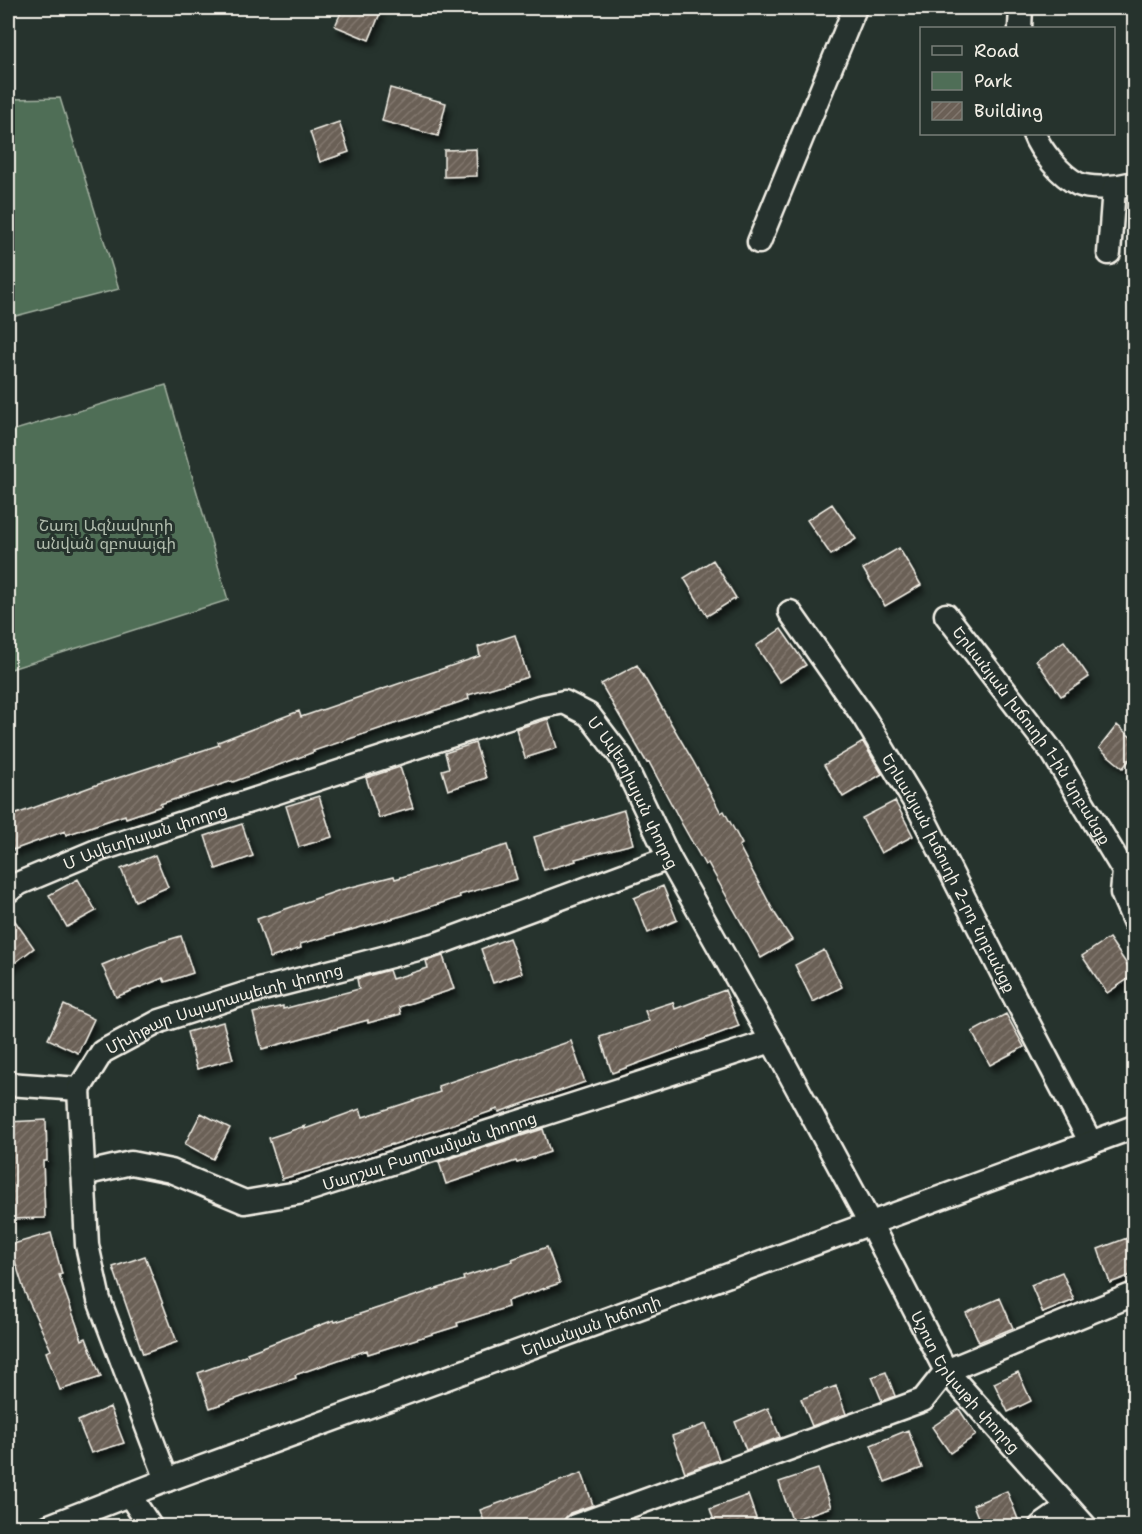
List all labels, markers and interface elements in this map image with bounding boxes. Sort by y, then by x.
legend [920,27,1115,135]
text: Road [974,39,1019,63]
text: Park [974,69,1013,93]
text: Building [974,99,1043,123]
park label: Շառլ Ազնավուրի անվան զբոսայգի [36,515,176,554]
street label: Երևանյան խճուղի 1-ին նրբանցք [948,622,1116,848]
street label: Մ Ավետիսյան փողոց [583,712,683,873]
street label: Երևանյան խճուղի 2-րդ նրբանցք [877,749,1021,996]
street label: Մ Ավետիսյան փողոց [60,799,229,874]
street label: Մխիթար Սպարապետի փողոց [102,958,345,1059]
street label: Մարշալ Բաղրամյան փողոց [320,1107,539,1195]
street label: Երևանյան խճուղի [518,1290,664,1360]
street label: Աշոտ Երկաթի փողոց [906,1307,1025,1457]

